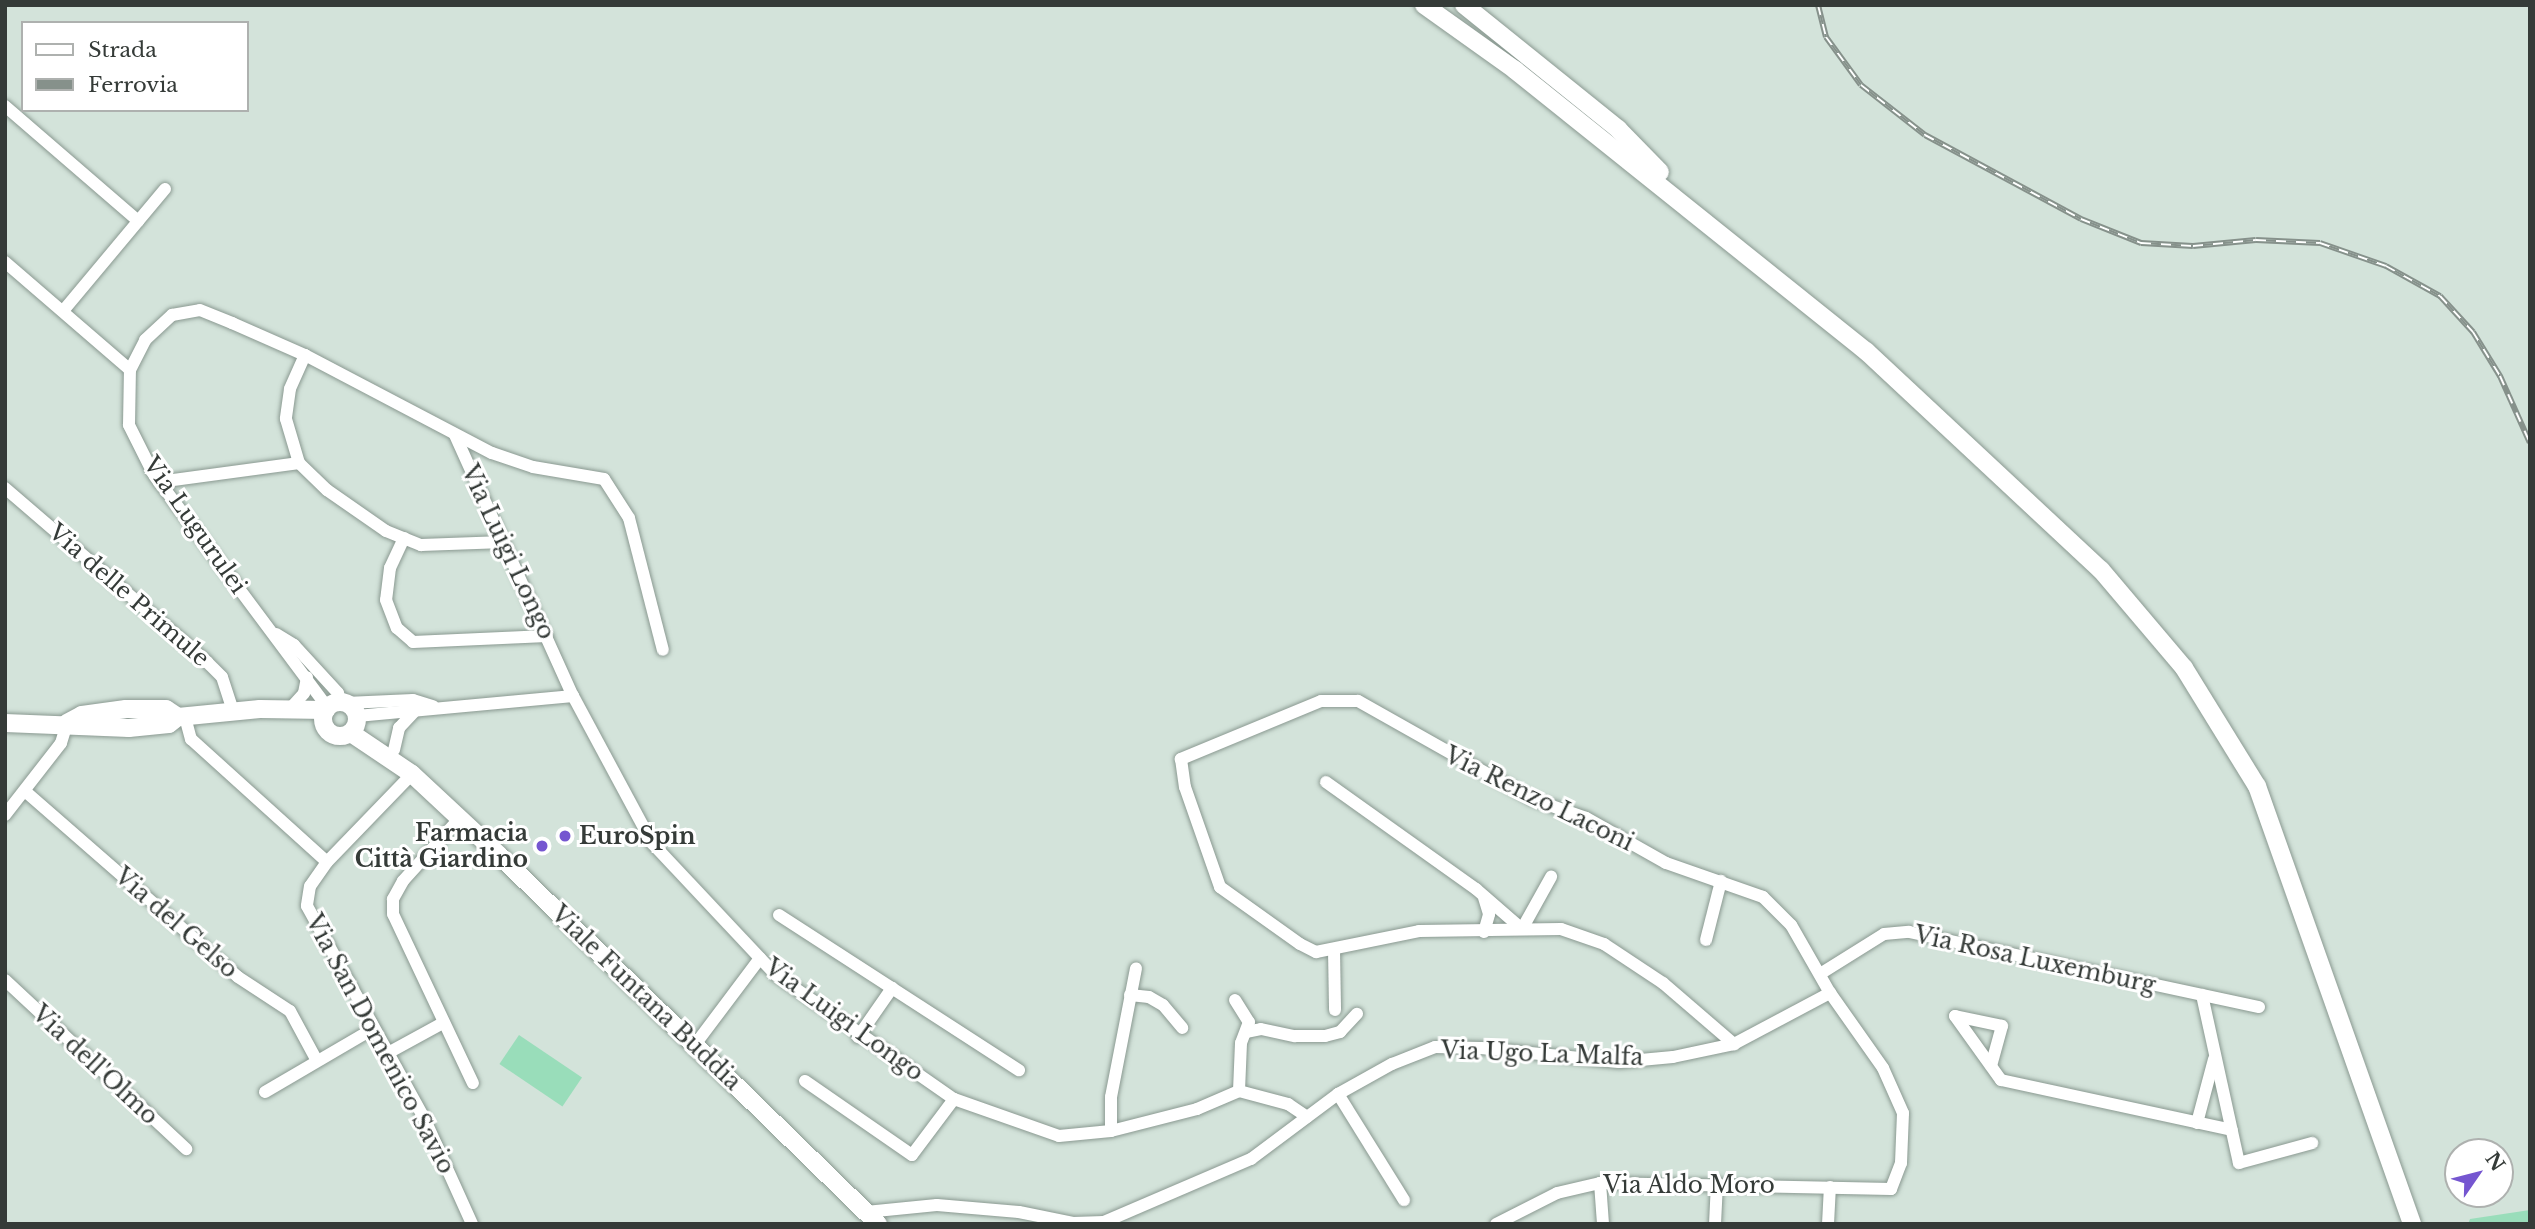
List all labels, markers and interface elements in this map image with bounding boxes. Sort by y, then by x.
legend [21,21,248,112]
text: Strada [88,37,157,63]
text: Ferrovia [88,72,178,98]
street label: Via Lugurulei [137,451,253,599]
street label: Via Luigi Longo [455,460,561,644]
street label: Via delle Primule [43,518,215,672]
street label: Via Renzo Laconi [1440,741,1638,857]
place label: Farmacia Città Giardino [355,819,528,873]
place label: EuroSpin [579,822,695,850]
marker: EuroSpin [557,828,573,844]
marker: Farmacia Città Giardino [534,838,550,854]
street label: Via del Gelso [109,862,243,984]
street label: Viale Funtana Buddia [545,900,747,1096]
street label: Via San Domenico Savio [300,910,460,1178]
street label: Via Rosa Luxemburg [1912,921,2158,999]
street label: Via Luigi Longo [759,953,929,1087]
street label: Via dell'Olmo [26,1000,164,1130]
street label: Via Ugo La Malfa [1440,1037,1644,1071]
north arrow [2444,1138,2514,1208]
text: N [2480,1148,2510,1176]
street label: Via Aldo Moro [1603,1171,1775,1199]

